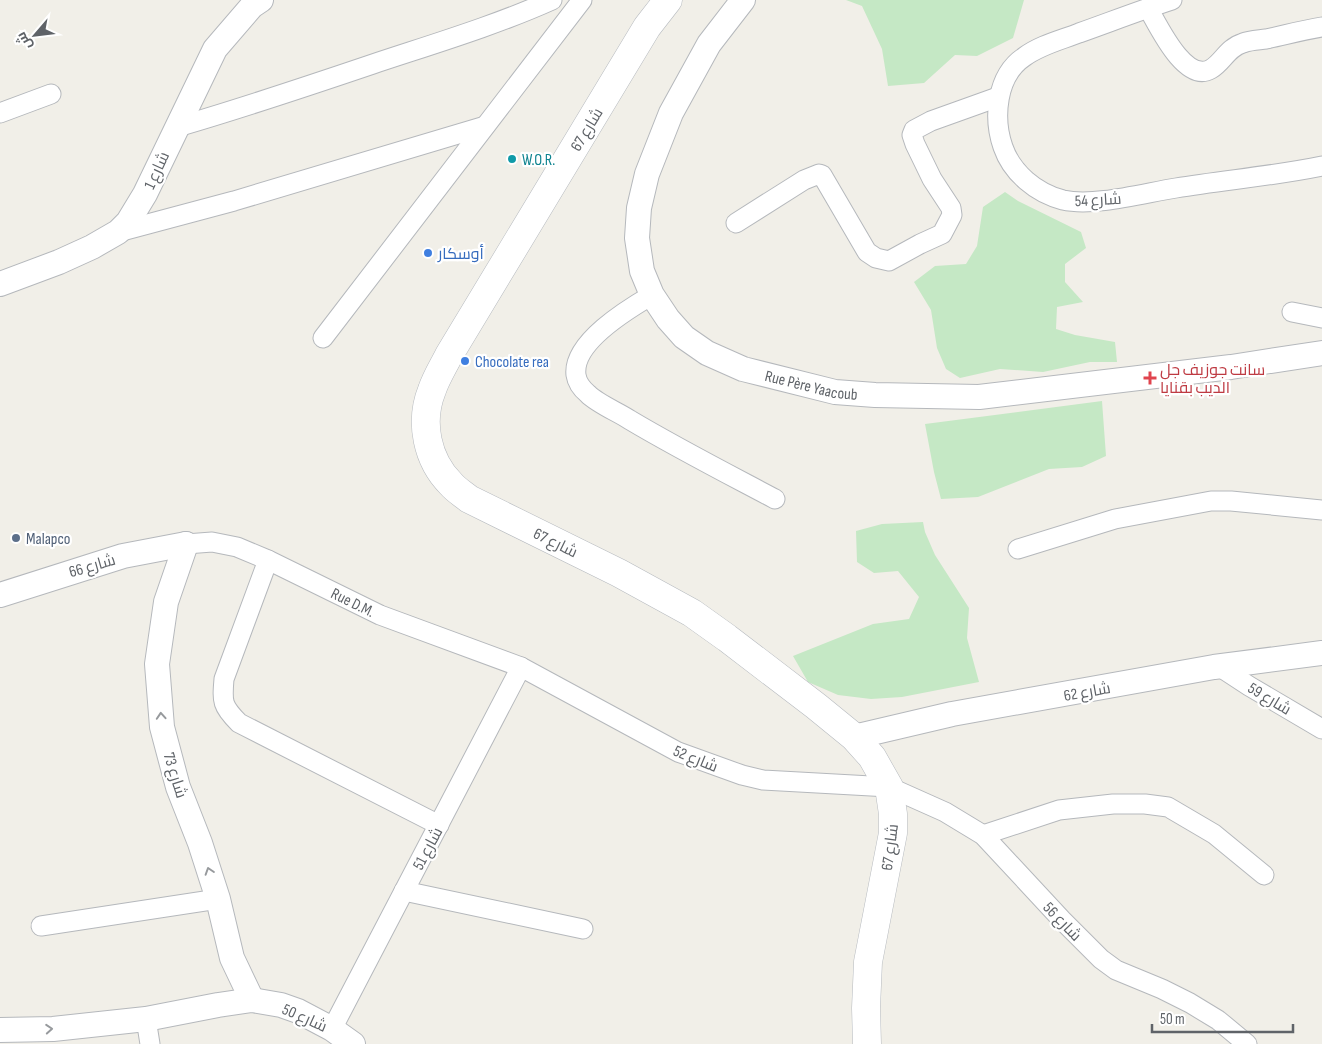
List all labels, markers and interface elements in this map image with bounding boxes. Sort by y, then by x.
north arrow [10,10,60,60]
text: ش [12,29,36,53]
street label: شارع 67 [567,105,608,155]
street label: شارع 1 [140,149,175,193]
place label: W.O.R. [522,151,555,170]
marker: W.O.R. [506,153,518,165]
street label: شارع 54 [1074,190,1122,212]
place label: أوسكار [437,244,484,264]
marker: أوسكار [422,247,434,259]
place label: Chocolate rea [475,353,549,372]
marker: Chocolate rea [459,355,471,367]
place label: سانت جوزيف جل الديب بقنايا [1160,361,1265,398]
street label: Rue Père Yaacoub [763,367,858,405]
marker: سانت جوزيف جل الديب بقنايا [1144,372,1156,384]
street label: شارع 67 [530,525,581,563]
place label: Malapco [26,530,70,549]
marker: Malapco [10,532,22,544]
street label: شارع 66 [67,551,118,583]
street label: Rue D.M. [328,584,377,622]
street label: شارع 62 [1062,679,1112,707]
street label: شارع 59 [1244,679,1294,720]
one-way arrow [156,712,167,720]
street label: شارع 52 [670,742,721,778]
street label: شارع 73 [158,750,190,801]
street label: شارع 67 [878,823,904,872]
street label: شارع 51 [409,824,448,874]
one-way arrow [205,867,215,876]
street label: شارع 56 [1038,899,1085,946]
street label: شارع 50 [279,1000,330,1038]
scale bar [1152,1002,1293,1034]
text: 50 m [1160,1010,1185,1029]
one-way arrow [45,1023,53,1034]

